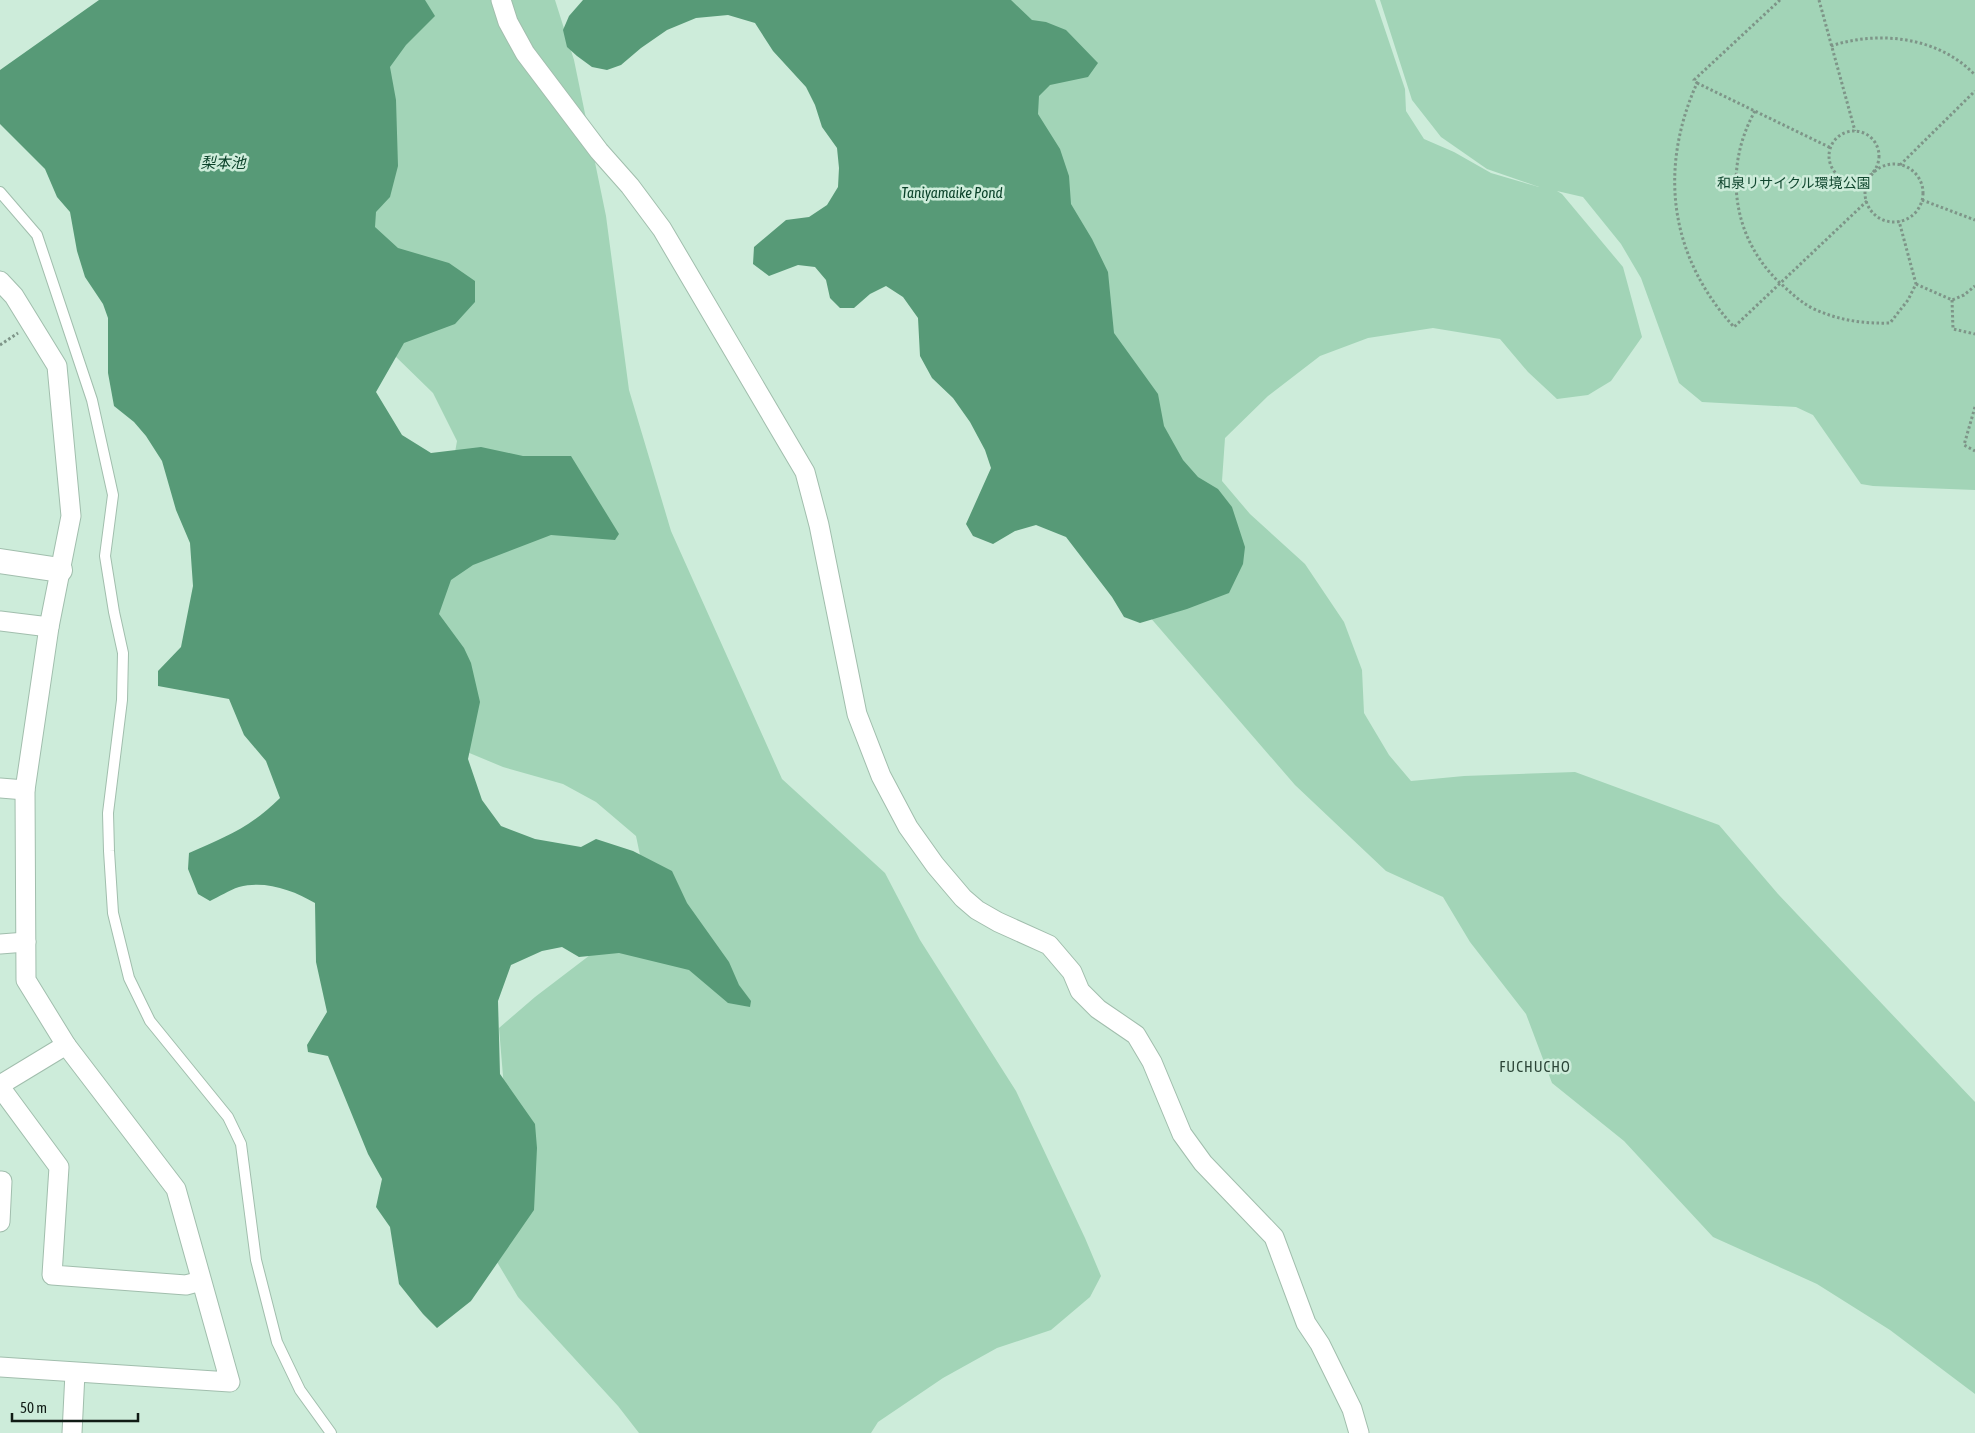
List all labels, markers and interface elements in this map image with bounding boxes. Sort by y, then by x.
water label: 梨本池 [200,154,247,171]
park label: 和泉リサイクル環境公園 [1717,175,1871,191]
water label: Taniyamaike Pond [901,184,1003,201]
district label: FUCHUCHO [1499,1058,1571,1075]
scale bar [12,1390,139,1422]
text: 50 m [20,1399,47,1416]

